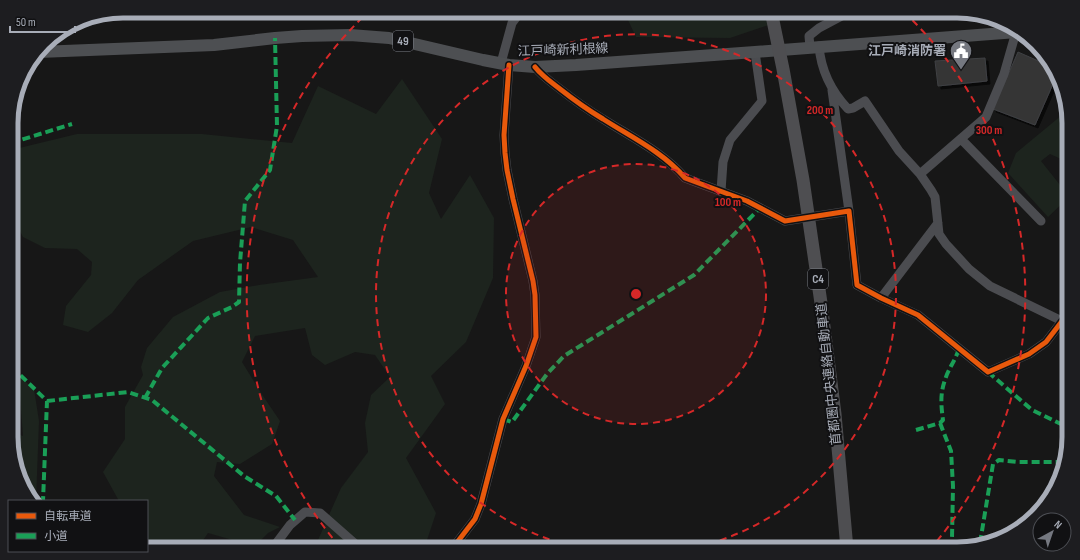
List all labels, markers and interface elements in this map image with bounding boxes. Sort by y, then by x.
scale bar [10,8,75,34]
text: 50 m [16,15,36,30]
road number: 49 [393,31,413,51]
public building icon: 江戸崎消防署 [948,38,974,71]
street label: 江戸崎新利根線 [517,40,609,60]
place label: 江戸崎消防署 [868,43,946,59]
text: 200 m [807,103,833,118]
text: 300 m [976,123,1002,138]
text: 100 m [715,195,741,210]
road number: C4 [808,269,828,289]
centre of rings [629,287,643,301]
street label: 首都圏中央連絡自動車道 [814,302,844,446]
legend [8,500,148,552]
text: 自転車道 [44,509,92,524]
north arrow [1032,512,1072,552]
text: N [1052,518,1065,532]
text: 小道 [44,529,68,544]

